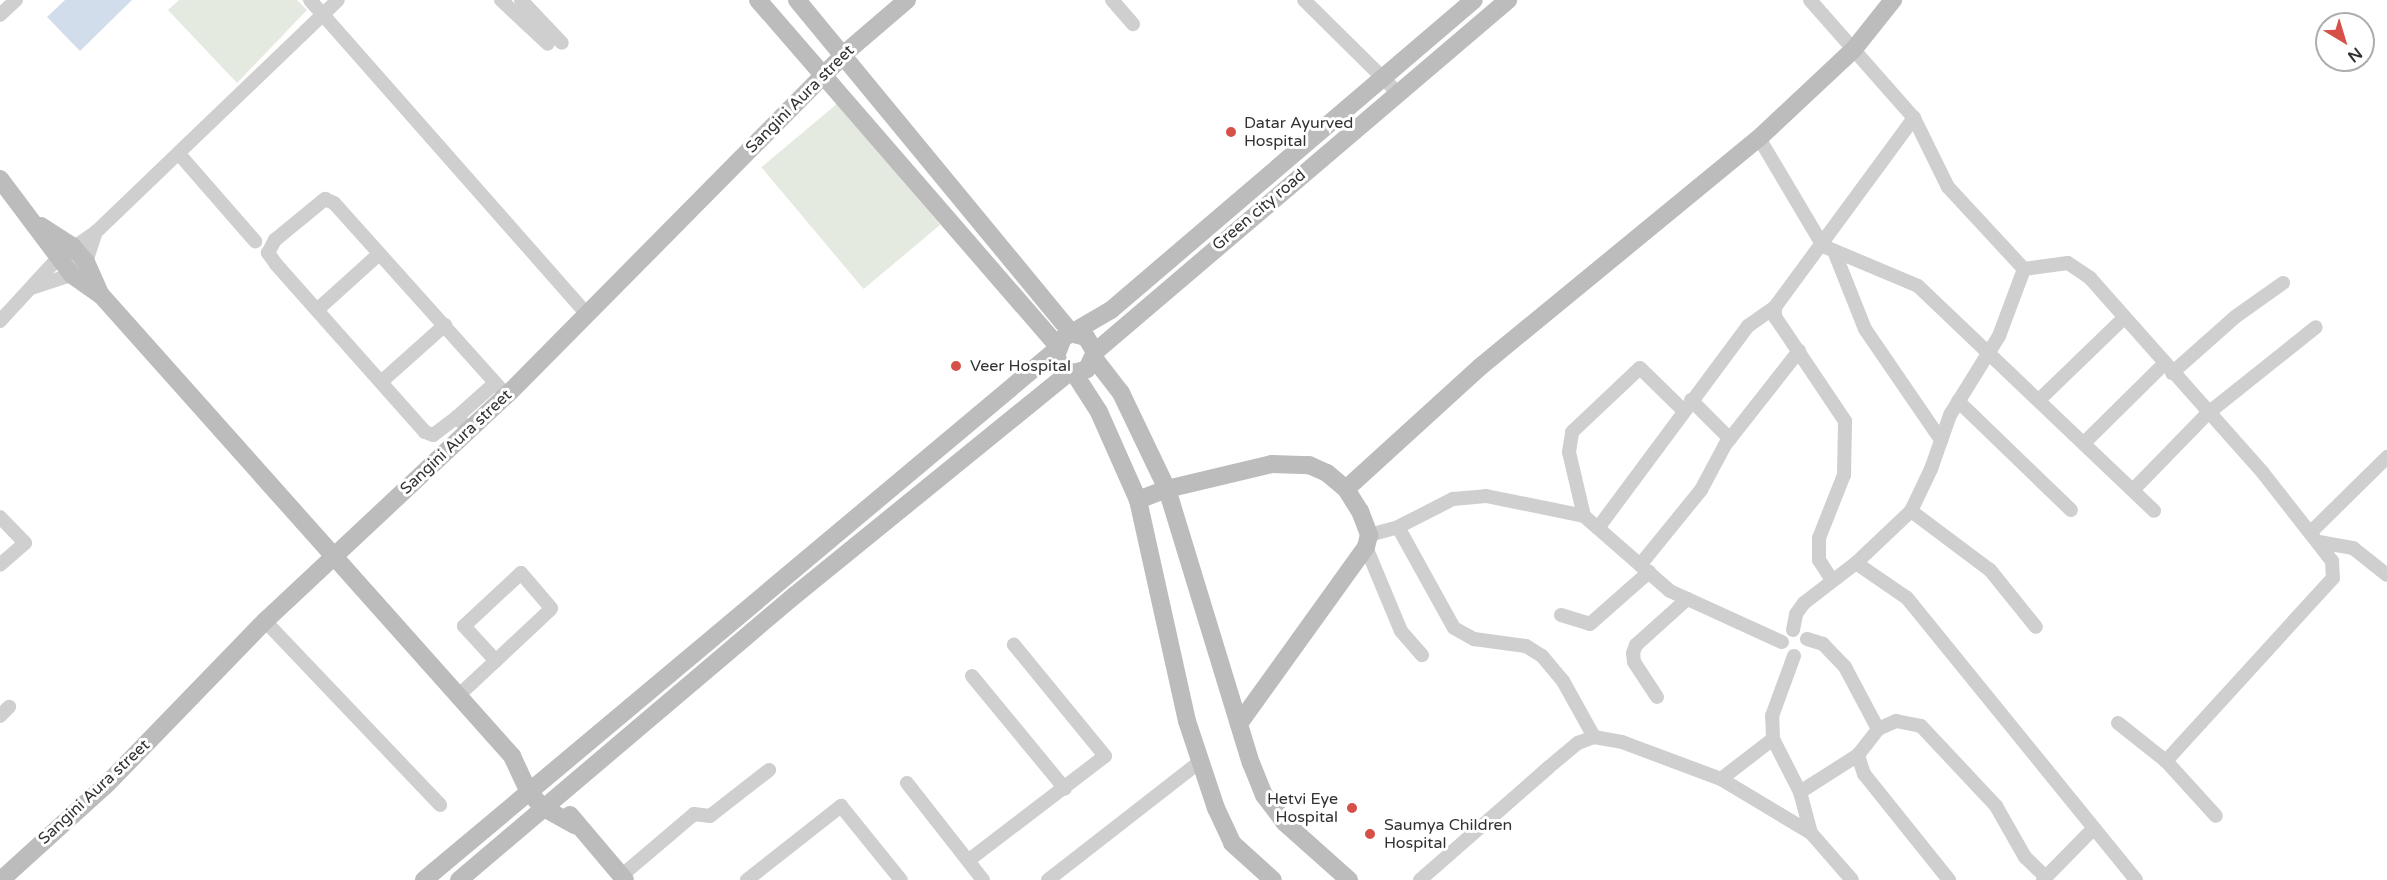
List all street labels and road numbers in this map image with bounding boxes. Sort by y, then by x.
street label: Sangini Aura street [742,41,858,157]
street label: Green city road [1208,165,1310,255]
street label: Sangini Aura street [396,385,516,499]
street label: Sangini Aura street [34,735,154,849]

